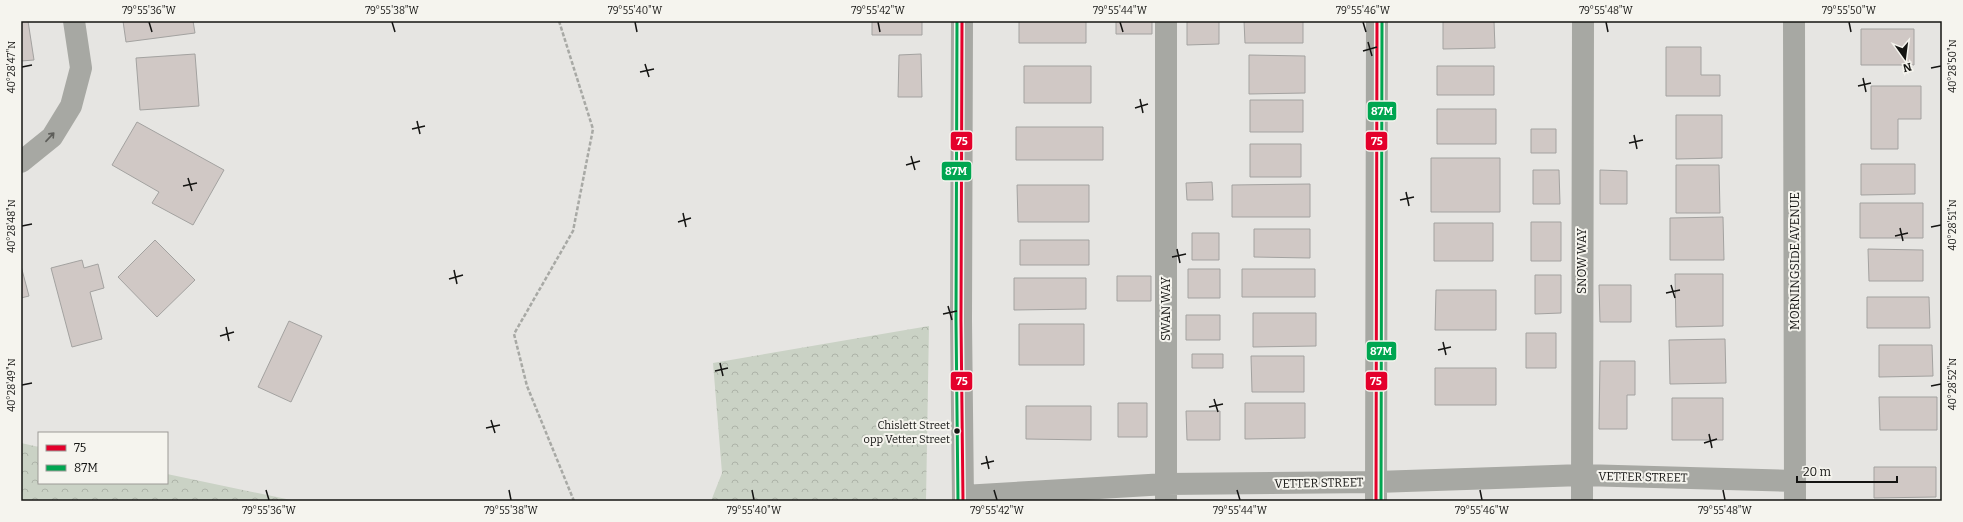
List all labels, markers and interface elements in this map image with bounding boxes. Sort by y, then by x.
text: 79°55'36"W [122,5,177,17]
text: 79°55'38"W [365,5,420,17]
text: 79°55'40"W [608,5,663,17]
text: 79°55'42"W [851,5,905,17]
text: 79°55'44"W [1093,5,1148,17]
text: 79°55'46"W [1336,5,1391,17]
text: 79°55'48"W [1579,5,1634,17]
text: 79°55'50"W [1822,5,1877,17]
north arrow [1885,38,1925,78]
text: 40°28'50"N [1947,39,1959,93]
text: 40°28'47"N [6,41,18,93]
text: N [1901,60,1913,75]
line badge: 87M [1367,101,1397,121]
text: 87M [1371,105,1393,118]
line badge: 75 [950,131,973,151]
line badge: 75 [1365,131,1388,151]
one-way arrow [46,132,55,142]
text: 75 [956,135,968,148]
text: 75 [1371,135,1383,148]
line badge: 87M [941,161,972,181]
text: 87M [945,165,967,178]
street label: MORNINGSIDE AVENUE [1788,192,1802,330]
text: 40°28'48"N [6,199,18,253]
text: 40°28'51"N [1947,199,1959,251]
street label: SNOW WAY [1575,228,1589,294]
street label: SWAN WAY [1159,277,1173,341]
line badge: 87M [1366,341,1397,361]
text: 87M [1370,345,1392,358]
text: 40°28'49"N [6,358,18,412]
text: 40°28'52"N [1947,358,1959,410]
line badge: 75 [950,371,973,391]
line badge: 75 [1365,371,1388,391]
text: 75 [956,375,968,388]
text: 75 [1370,375,1382,388]
place label: Chislett Street opp Vetter Street [864,419,950,446]
marker: Chislett Street opp Vetter Street [952,426,962,436]
legend [38,432,168,484]
text: 75 [74,441,86,455]
scale bar [1797,458,1897,484]
text: 87M [74,461,98,475]
text: 20 m [1803,465,1832,479]
street label: VETTER STREET [1598,469,1688,485]
street label: VETTER STREET [1274,475,1364,491]
text: 79°55'36"W [242,505,297,517]
text: 79°55'38"W [484,505,539,517]
text: 79°55'40"W [727,505,782,517]
text: 79°55'42"W [970,505,1024,517]
text: 79°55'44"W [1213,505,1268,517]
text: 79°55'46"W [1455,505,1510,517]
text: 79°55'48"W [1698,505,1753,517]

